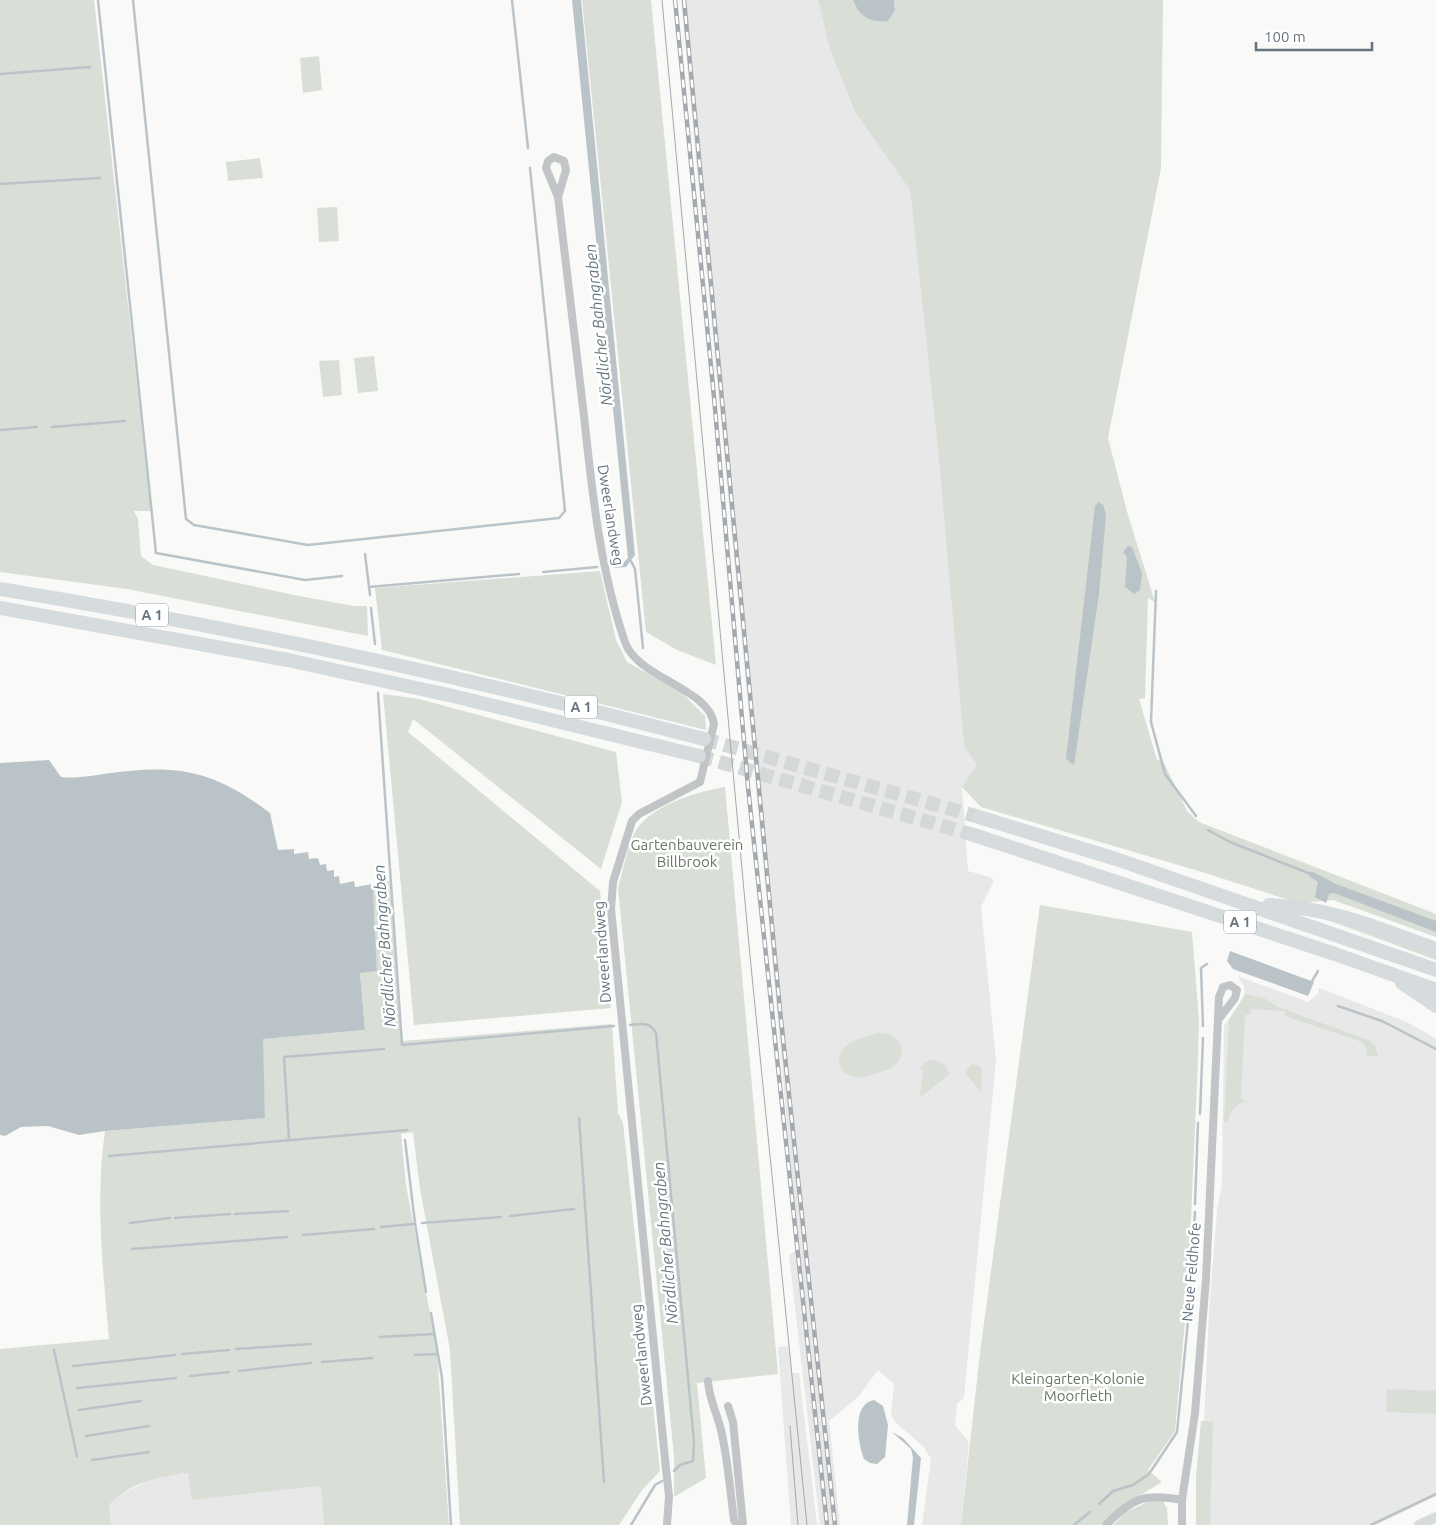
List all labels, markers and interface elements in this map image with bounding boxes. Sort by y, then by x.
scale bar [1256,20,1372,52]
text: 100 m [1264,28,1306,45]
water label: Nördlicher Bahngraben [581,243,615,407]
street label: Dweerlandweg [595,463,627,567]
road number: A 1 [136,604,168,626]
road number: A 1 [565,696,597,719]
park label: Gartenbauverein Billbrook [631,836,743,870]
water label: Nördlicher Bahngraben [369,864,399,1028]
street label: Dweerlandweg [590,901,614,1003]
road number: A 1 [1224,910,1256,934]
water label: Nördlicher Bahngraben [649,1161,681,1325]
street label: Neue Feldhofe [1178,1222,1204,1322]
street label: Dweerlandweg [627,1303,655,1407]
park label: Kleingarten-Kolonie Moorfleth [1011,1370,1145,1404]

